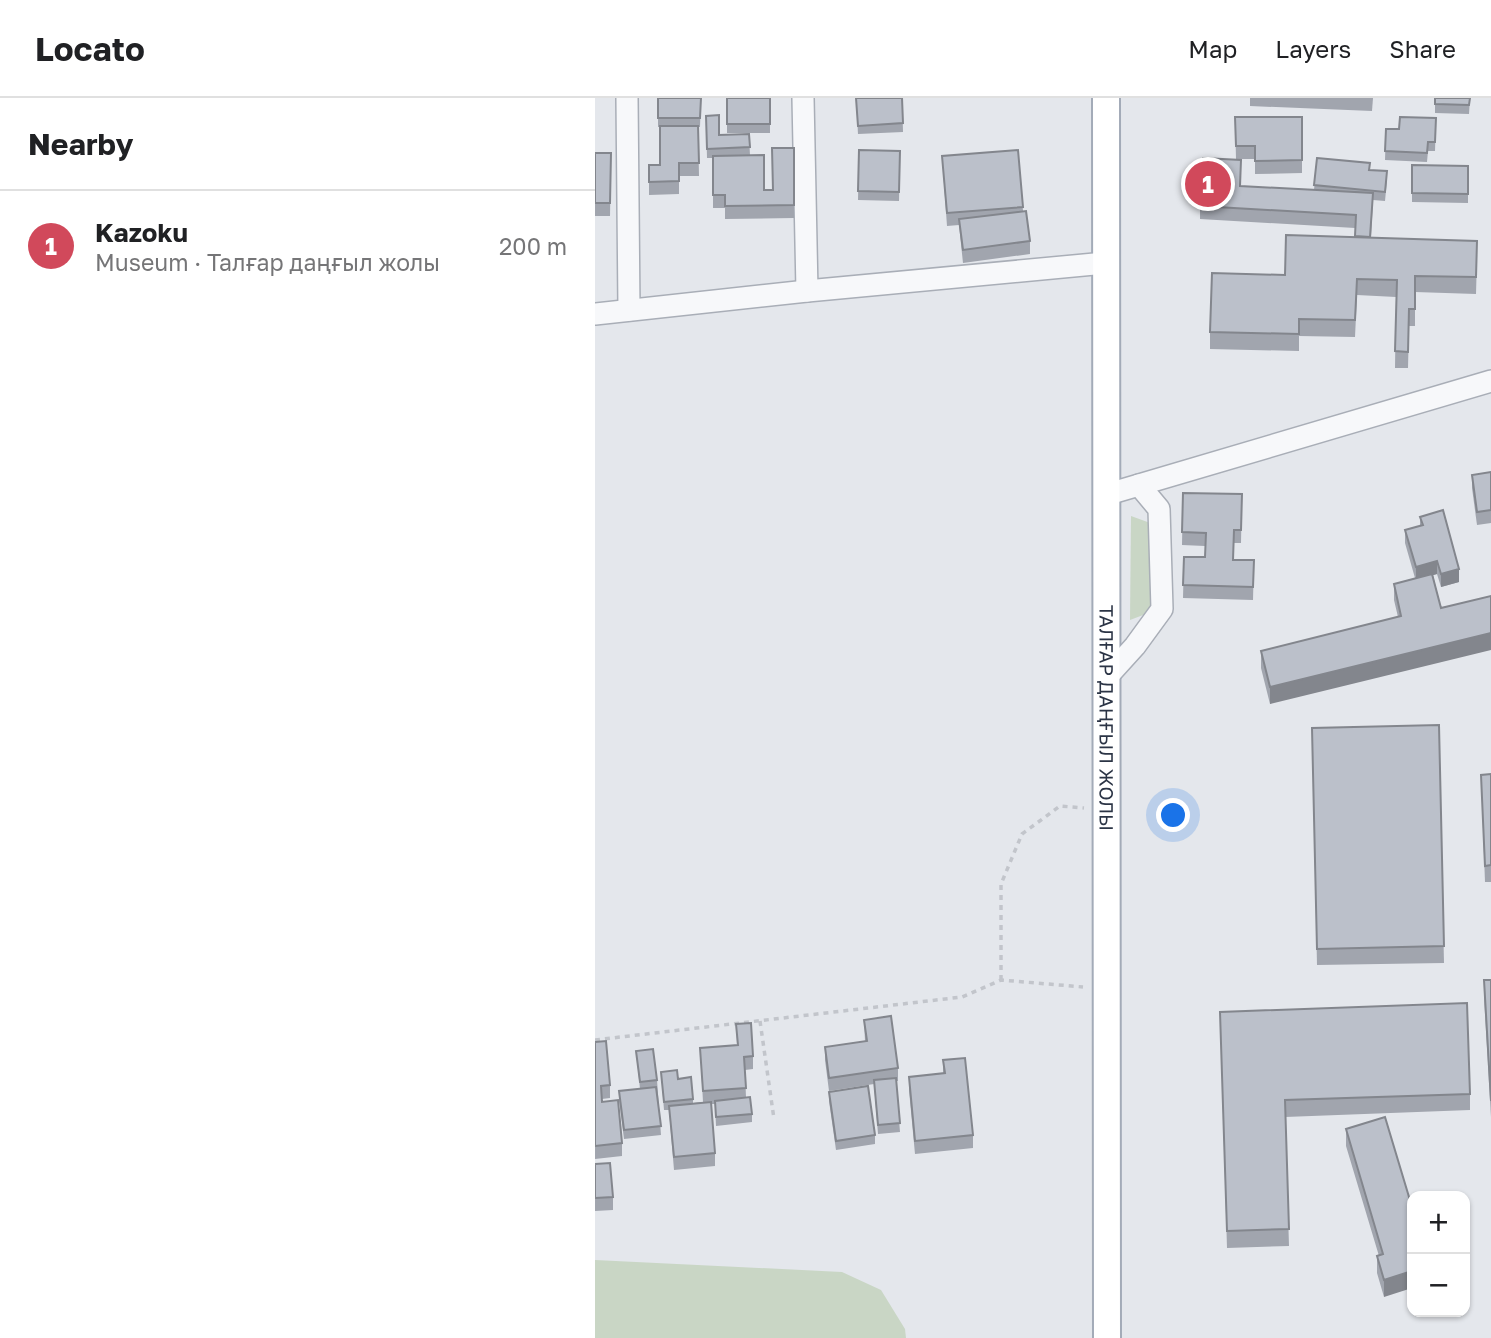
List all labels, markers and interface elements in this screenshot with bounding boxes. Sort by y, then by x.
text: Locato [35,29,145,68]
text: Map [1188,34,1237,63]
text: Layers [1275,34,1351,63]
text: Share [1389,34,1456,63]
text: Nearby [28,126,133,162]
pin: 1 [1185,158,1231,210]
text: Kazoku [95,217,188,248]
text: 1 [45,232,57,260]
text: 200 m [499,232,567,260]
text: Museum · Талғар даңғыл жолы [95,248,440,276]
street label: ТАЛҒАР ДАҢҒЫЛ ЖОЛЫ [1095,605,1119,831]
your location [1156,798,1190,832]
map controls [1407,1191,1470,1317]
button: + [1407,1191,1470,1254]
button: − [1407,1254,1470,1317]

